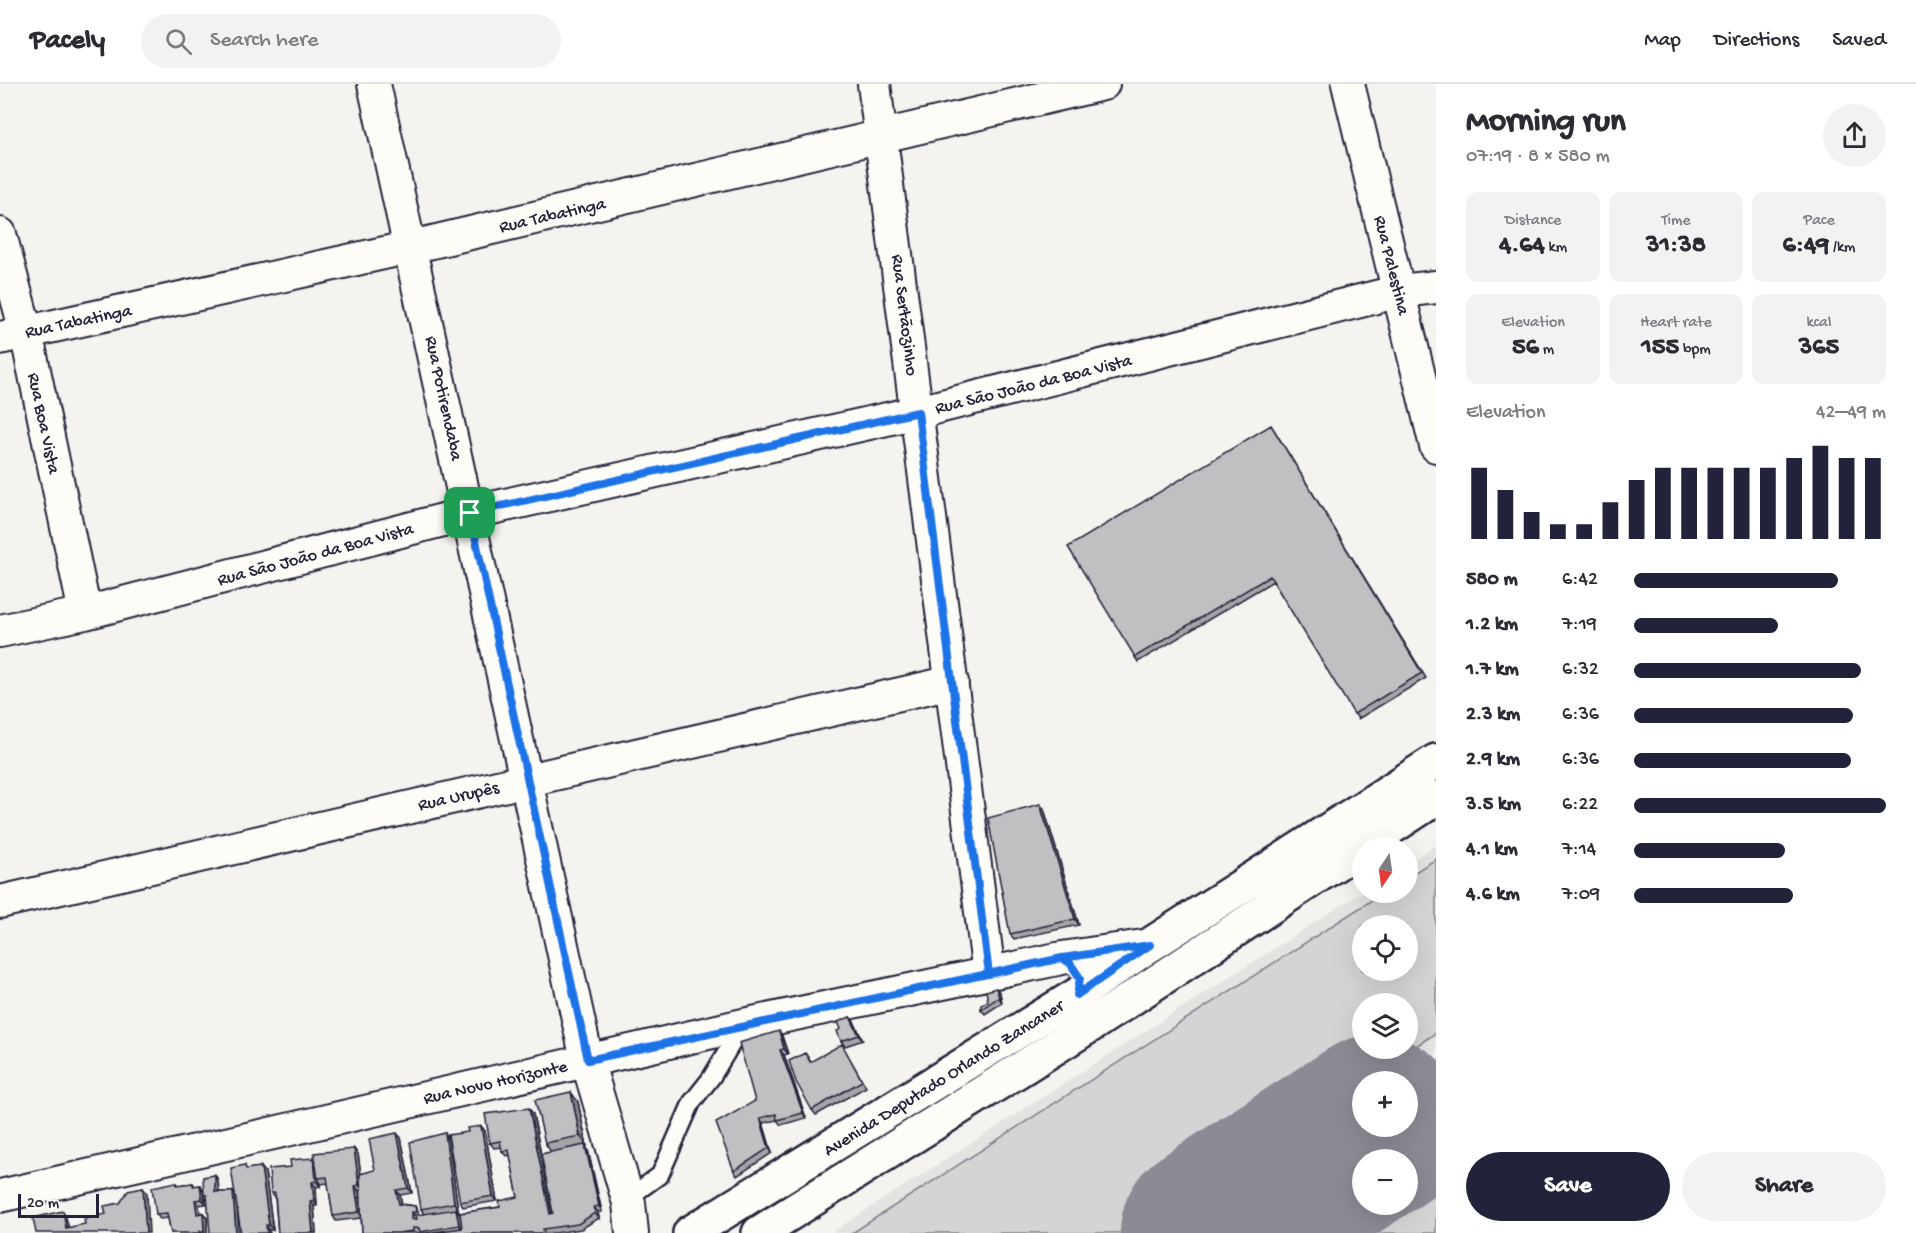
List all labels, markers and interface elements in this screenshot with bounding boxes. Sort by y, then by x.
search box [141,14,561,68]
text: Pacely [30,25,105,58]
icon: search [162,25,195,58]
text: Search here [210,28,318,54]
text: Map [1644,29,1681,54]
text: Directions [1714,29,1799,54]
text: Saved [1832,29,1886,54]
text: Morning run [1466,104,1626,142]
button: share [1823,104,1886,167]
text: 07:19 · 8 × 580 m [1466,146,1610,169]
street label: Rua Tabatinga [497,194,609,239]
text: Distance [1505,212,1561,231]
text: Time [1661,212,1691,231]
text: Pace [1803,212,1835,231]
street label: Rua Palestina [1368,214,1413,318]
text: 4.64 [1499,231,1545,262]
text: 31:38 [1646,231,1706,262]
text: 6:49 [1783,231,1829,262]
text: km [1545,239,1567,258]
text: /km [1829,239,1855,258]
street label: Rua Sertãozinho [886,253,921,377]
street label: Rua Tabatinga [23,301,135,344]
text: Elevation [1501,314,1565,333]
text: Heart rate [1640,314,1712,333]
text: kcal [1807,314,1831,333]
text: 56 [1512,333,1539,364]
text: 155 [1641,333,1679,364]
text: 365 [1799,333,1839,364]
street label: Rua Potirendaba [419,334,466,464]
text: m [1539,341,1554,360]
text: bpm [1679,341,1711,360]
street label: Rua São João da Boa Vista [933,351,1135,420]
street label: Rua Boa Vista [22,371,64,477]
text: Elevation [1466,402,1546,425]
text: 42–49 m [1816,402,1886,425]
pin [444,487,495,538]
icon: arrive [453,496,486,529]
street label: Rua São João da Boa Vista [215,519,417,592]
text: 580 m [1466,569,1518,592]
text: 6:42 [1562,569,1598,592]
text: 1.2 km [1466,614,1518,637]
text: 7:19 [1562,614,1597,637]
text: 1.7 km [1466,659,1519,682]
text: 6:32 [1562,659,1599,682]
text: 2.3 km [1466,704,1520,727]
text: 6:36 [1562,704,1599,727]
text: 2.9 km [1466,749,1520,772]
text: 6:36 [1562,749,1599,772]
street label: Rua Urupês [416,778,502,817]
text: 3.5 km [1466,794,1521,817]
text: 6:22 [1562,794,1598,817]
north arrow [1352,837,1418,903]
map controls [1352,837,1418,1215]
text: 4.1 km [1466,839,1518,862]
text: 7:14 [1562,839,1596,862]
text: 4.6 km [1466,884,1520,907]
text: 7:09 [1562,884,1600,907]
button: locate [1352,915,1418,981]
button: layers [1352,993,1418,1059]
street label: Avenida Deputado Orlando Zancaner [820,995,1070,1162]
street label: Rua Novo Horizonte [422,1056,570,1110]
button: + [1352,1071,1418,1137]
button: − [1352,1149,1418,1215]
button: Save [1466,1152,1670,1221]
button: Share [1682,1152,1886,1221]
scale bar [18,1191,99,1218]
text: 20 m [27,1195,59,1214]

